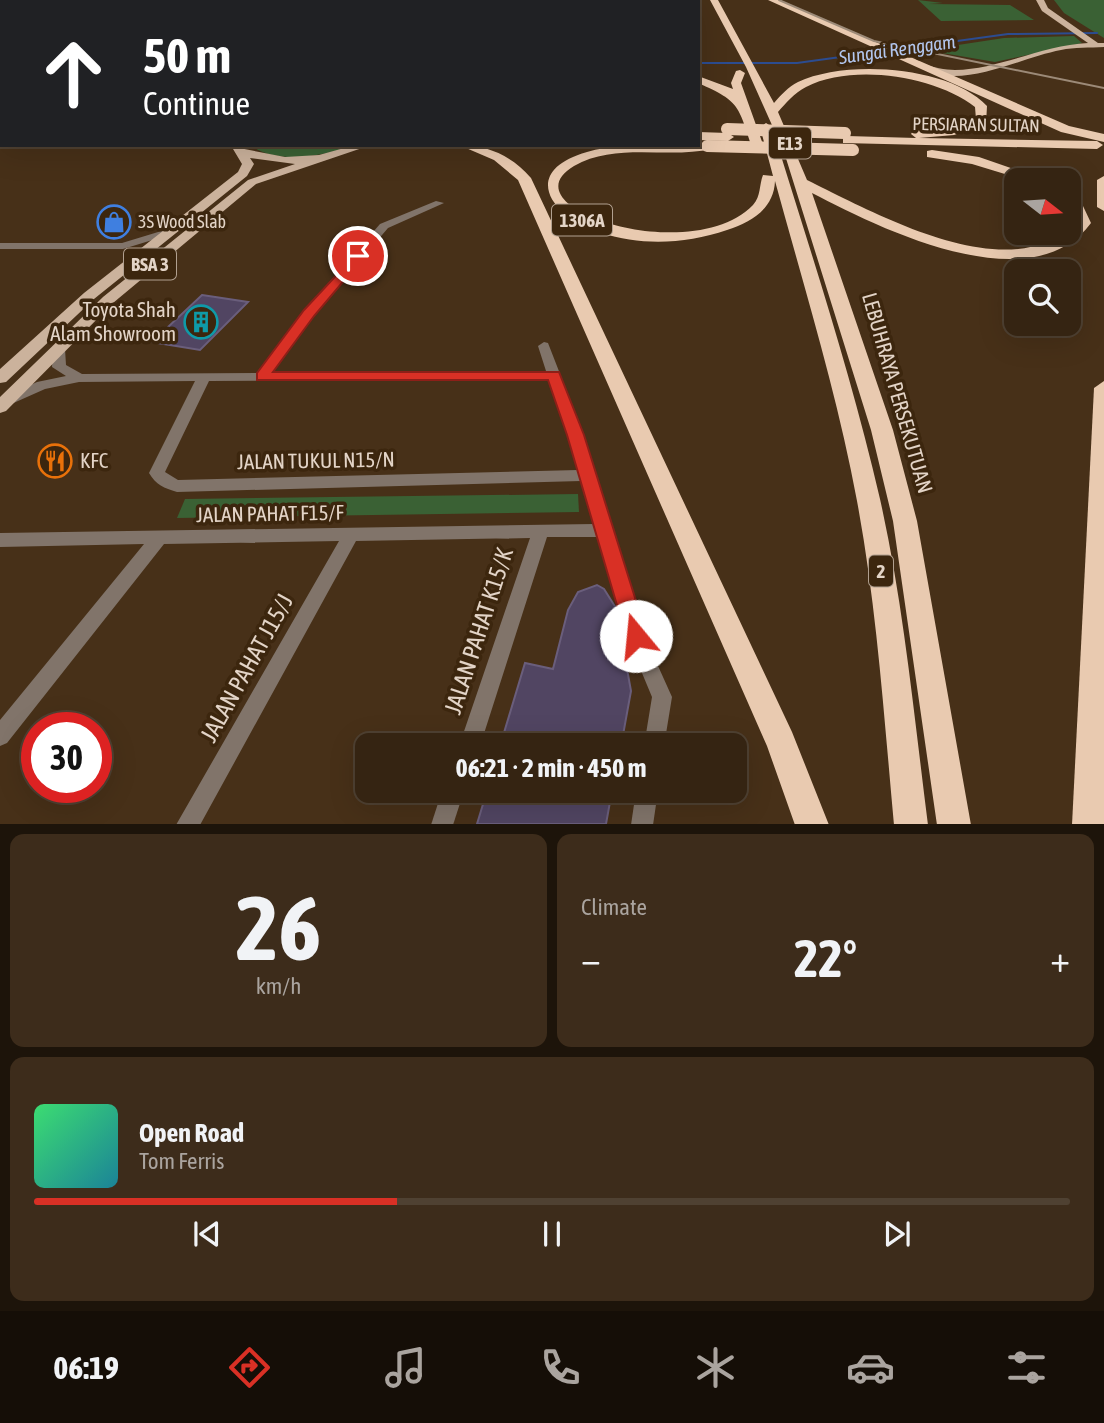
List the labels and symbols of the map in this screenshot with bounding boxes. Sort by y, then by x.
water label: Sungai Renggam [836,30,957,68]
street label: PERSIARAN SULTAN [912,113,1040,136]
road number: E13 [769,127,811,158]
north arrow [1004,168,1082,245]
shop icon: 3S Wood Slab [95,203,133,241]
road number: 1306A [552,204,612,235]
place label: 3S Wood Slab [138,211,226,232]
pin [328,226,388,286]
road number: BSA 3 [124,248,176,280]
street label: LEBUHRAYA PERSEKUTUAN [858,290,938,496]
place label: Toyota Shah Alam Showroom [50,297,176,345]
building icon: Toyota Shah Alam Showroom [182,303,220,341]
restaurant icon: KFC [36,442,74,480]
street label: JALAN TUKUL N15/N [237,447,395,473]
place label: KFC [80,448,109,472]
street label: JALAN PAHAT F15/F [196,500,345,526]
street label: JALAN PAHAT K15/K [439,544,518,717]
road number: 2 [869,556,893,586]
street label: JALAN PAHAT J15/J [195,589,298,747]
position arrow [599,599,673,673]
speed limit sign: 30 [21,712,112,803]

